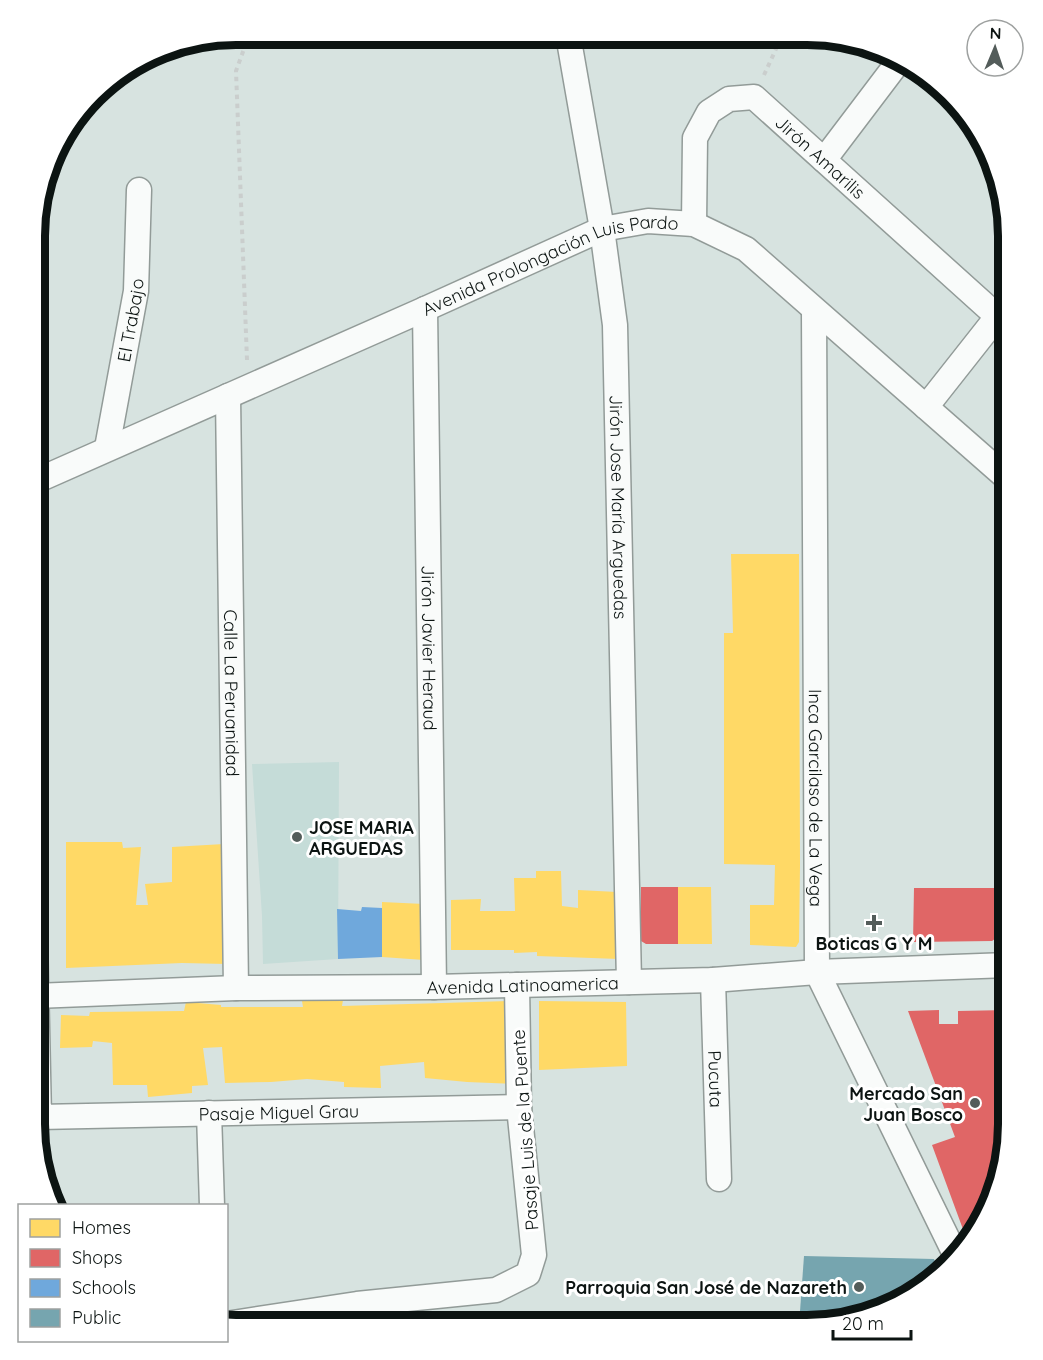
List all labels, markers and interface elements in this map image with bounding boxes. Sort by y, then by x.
north arrow [965,18,1025,78]
text: N [989,23,1002,43]
street label: Jirón Amarilis [771,110,870,204]
street label: Avenida Prolongación Luis Pardo [418,209,679,320]
street label: El Trabajo [112,278,148,364]
street label: Jirón Jose María Arguedas [605,395,633,620]
street label: Jirón Javier Heraud [417,565,442,731]
street label: Calle La Peruanidad [219,609,245,777]
street label: Inca Garcilaso de La Vega [804,689,828,907]
place label: JOSE MARIA ARGUEDAS [309,816,414,860]
marker: JOSE MARIA ARGUEDAS [290,830,304,844]
marker: Boticas G Y M [867,916,881,930]
place label: Boticas G Y M [815,932,933,955]
street label: Avenida Latinoamerica [427,971,619,999]
street label: Pasaje Luis de la Puente [506,1029,544,1231]
street label: Pucuta [704,1050,728,1108]
place label: Mercado San Juan Bosco [849,1082,963,1126]
marker: Mercado San Juan Bosco [968,1096,982,1110]
street label: Pasaje Miguel Grau [198,1099,359,1125]
legend [18,1204,228,1342]
text: Homes [72,1216,131,1239]
text: Shops [72,1246,123,1269]
text: Schools [72,1276,136,1299]
place label: Parroquia San José de Nazareth [565,1276,847,1299]
marker: Parroquia San José de Nazareth [852,1280,866,1294]
scale bar [833,1303,911,1341]
text: Public [72,1306,121,1329]
text: 20 m [842,1312,884,1335]

